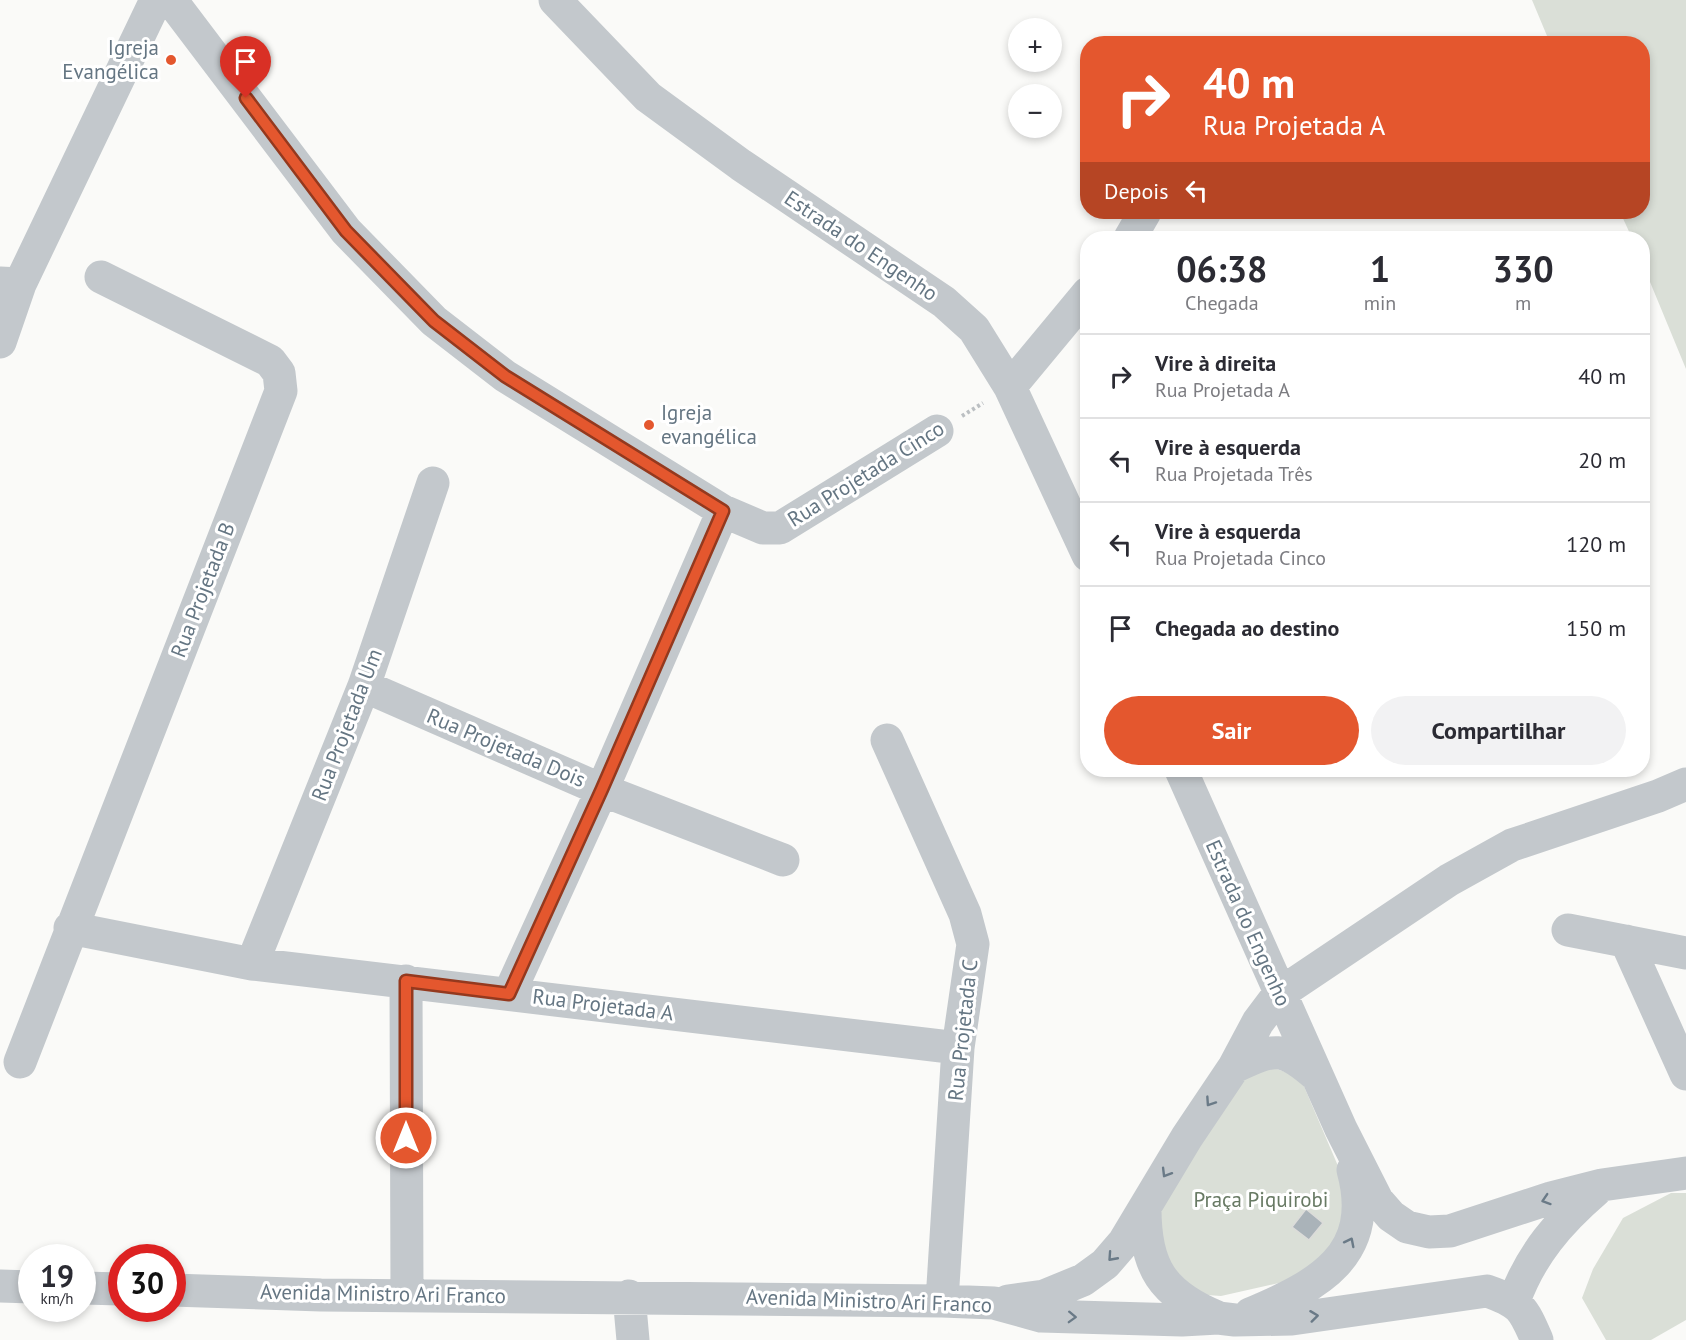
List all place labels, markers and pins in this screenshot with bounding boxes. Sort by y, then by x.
place label: Igreja Evangélica [62,34,159,85]
pin [220,36,271,98]
marker: Igreja Evangélica [164,53,178,67]
place label: Igreja evangélica [661,399,757,450]
marker: Igreja evangélica [642,418,656,432]

